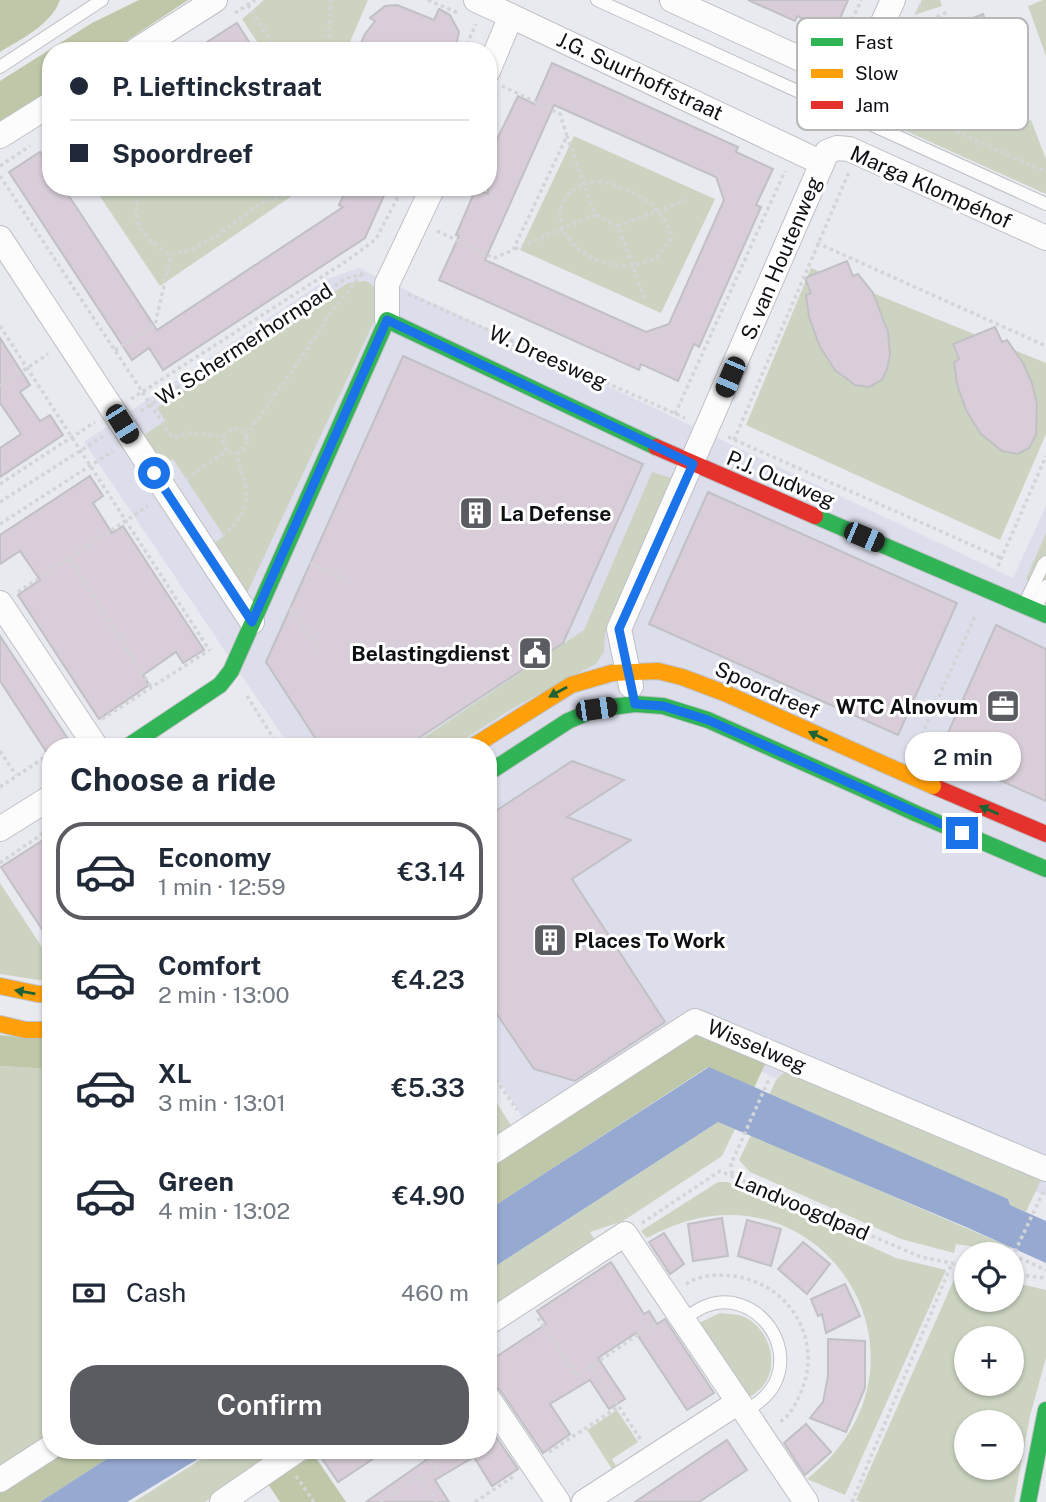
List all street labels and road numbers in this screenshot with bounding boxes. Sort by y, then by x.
street label: J.G. Suurhoffstraat [553,27,727,125]
street label: Marga Klompéhof [846,140,1016,234]
street label: S. van Houtenweg [735,173,827,343]
street label: W. Schermerhornpad [151,278,337,410]
street label: W. Dreesweg [485,320,611,394]
street label: P.J. Oudweg [723,445,839,513]
street label: Spoordreef [711,656,823,724]
street label: Wisselweg [704,1014,810,1078]
street label: Landvoogdpad [731,1166,873,1246]

